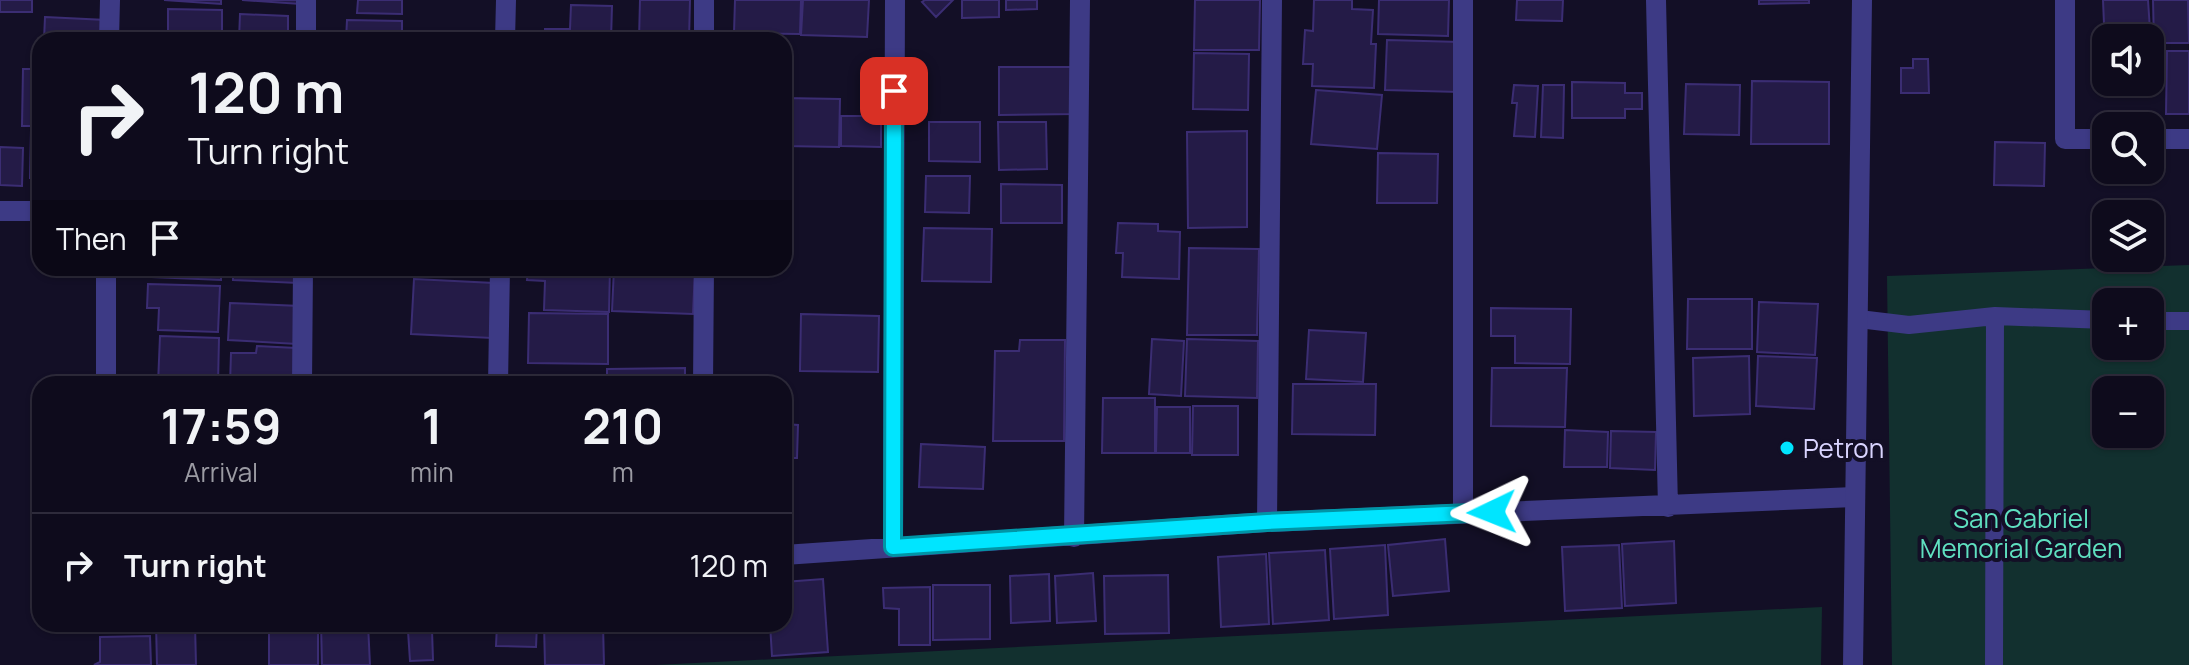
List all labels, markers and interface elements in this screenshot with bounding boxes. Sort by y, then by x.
map controls [2092,24,2164,448]
button: sound [2092,24,2164,96]
text: 120 m [188,53,344,130]
pin [860,57,928,125]
icon: right [56,64,160,168]
icon: arrive [872,69,916,113]
button: search [2092,112,2164,184]
text: Turn right [188,126,349,175]
button: layers [2092,200,2164,272]
icon: arrive [143,216,187,260]
text: Then [56,218,127,259]
button: + [2092,288,2164,360]
button: − [2092,376,2164,448]
text: 17:59 [161,393,282,458]
text: 1 [421,393,442,458]
text: 210 [582,393,663,458]
place label: Petron [1803,430,1884,466]
marker: Petron [1778,439,1796,457]
text: Arrival [184,454,258,490]
text: min [410,454,454,490]
text: m [612,454,634,490]
position arrow [1450,470,1534,554]
park label: San Gabriel Memorial Garden [1920,500,2122,566]
icon: right [56,543,100,587]
text: Turn right [124,545,267,586]
text: 120 m [689,545,768,586]

